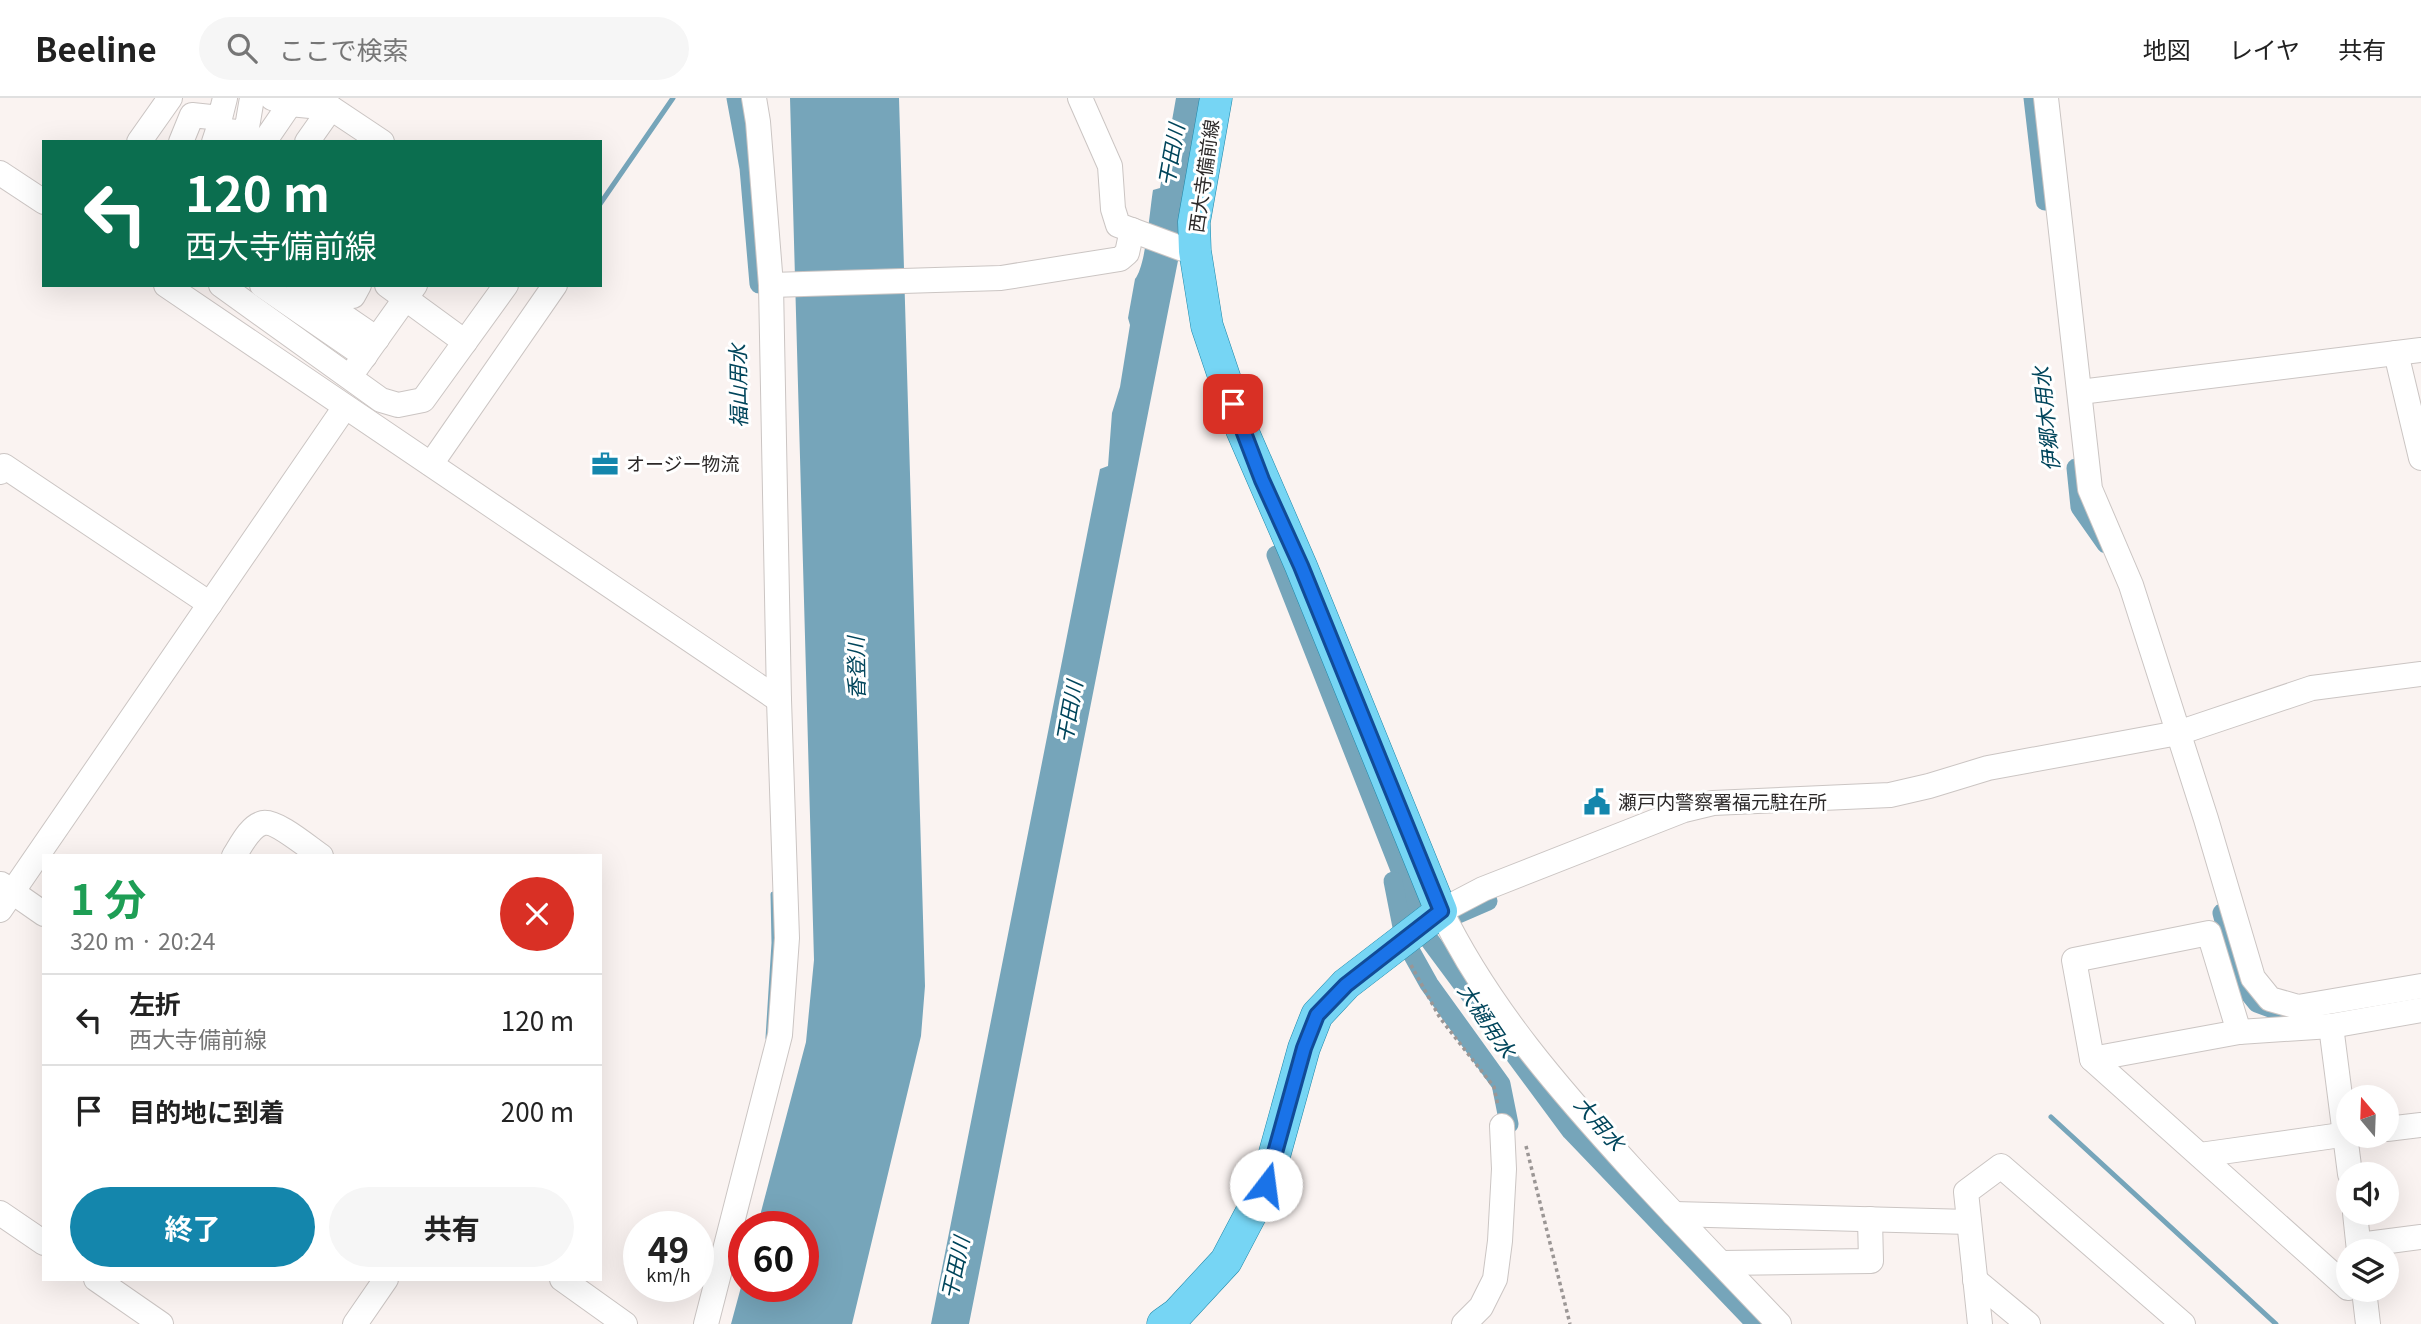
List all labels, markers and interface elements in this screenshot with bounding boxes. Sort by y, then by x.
search box [199,17,689,80]
text: Beeline [35,24,157,72]
icon: search [223,29,261,67]
text: ここで検索 [279,30,409,67]
text: 地図 [2143,31,2191,66]
text: レイヤ [2229,31,2300,66]
text: 共有 [2338,31,2386,66]
street label: 西大寺備前線 [1181,117,1224,234]
water label: 干田川 [1150,119,1191,188]
text: 120 m [185,155,330,226]
icon: left [70,168,161,259]
text: 西大寺備前線 [185,221,377,267]
water label: 福山用水 [721,342,753,428]
water label: 伊郷木用水 [2024,363,2065,473]
pin [1203,374,1263,434]
icon: arrive [1214,385,1252,423]
office icon: オージー物流 [590,449,620,479]
place label: オージー物流 [626,449,740,476]
water label: 香登川 [839,634,871,700]
water label: 干田川 [1048,676,1089,745]
public building icon: 瀬戸内警察署福元駐在所 [1582,787,1612,817]
place label: 瀬戸内警察署福元駐在所 [1618,787,1827,814]
text: 1 分 [70,866,146,927]
button: close [500,877,574,951]
text: 320 m · 20:24 [70,923,215,957]
water label: 大樋用水 [1452,977,1525,1065]
text: 左折 [129,984,181,1021]
icon: left [70,1001,108,1039]
text: 120 m [501,1001,574,1038]
text: 西大寺備前線 [129,1021,267,1055]
north arrow [2336,1085,2399,1148]
map controls [2336,1085,2399,1302]
water label: 大用水 [1569,1089,1634,1158]
icon: arrive [70,1092,108,1130]
text: 目的地に到着 [129,1092,285,1129]
text: 200 m [501,1092,574,1129]
position arrow [1229,1148,1303,1222]
button: sound [2336,1162,2399,1225]
button: 終了 [70,1187,315,1267]
button: 共有 [329,1187,574,1267]
speed limit sign: 60 [728,1211,819,1302]
text: 49 [648,1222,689,1273]
water label: 干田川 [933,1232,976,1302]
button: layers [2336,1239,2399,1302]
text: km/h [646,1261,691,1287]

